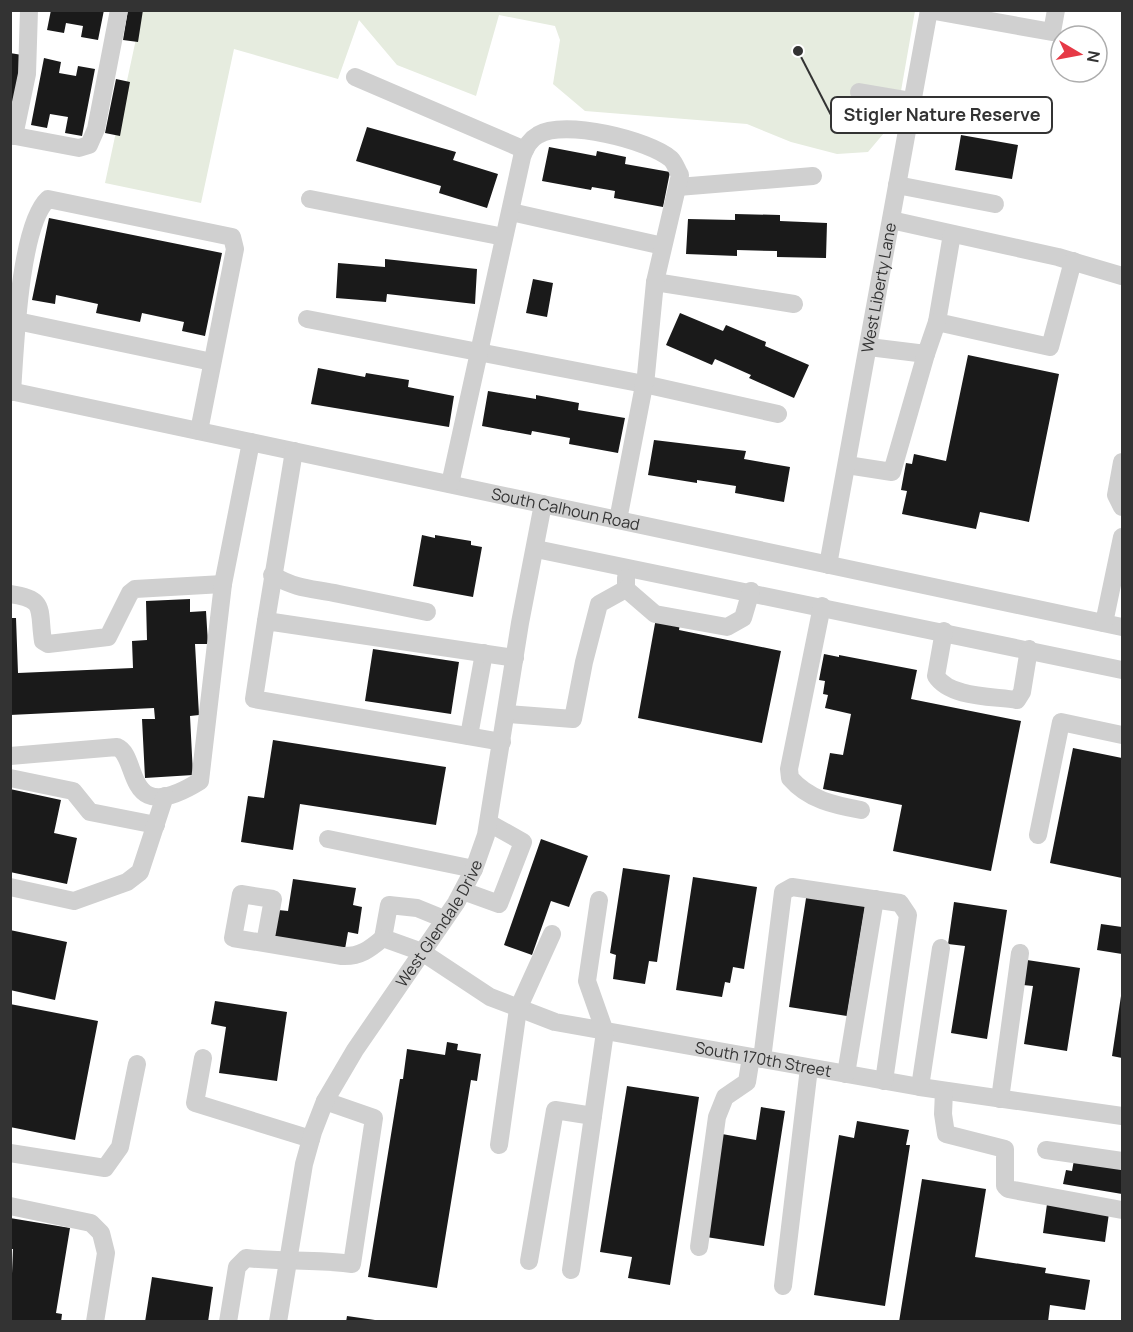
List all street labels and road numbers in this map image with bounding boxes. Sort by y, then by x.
street label: West Liberty Lane [856,221,901,354]
street label: South Calhoun Road [489,482,642,535]
street label: West Glendale Drive [390,857,487,991]
street label: South 170th Street [693,1036,833,1082]

